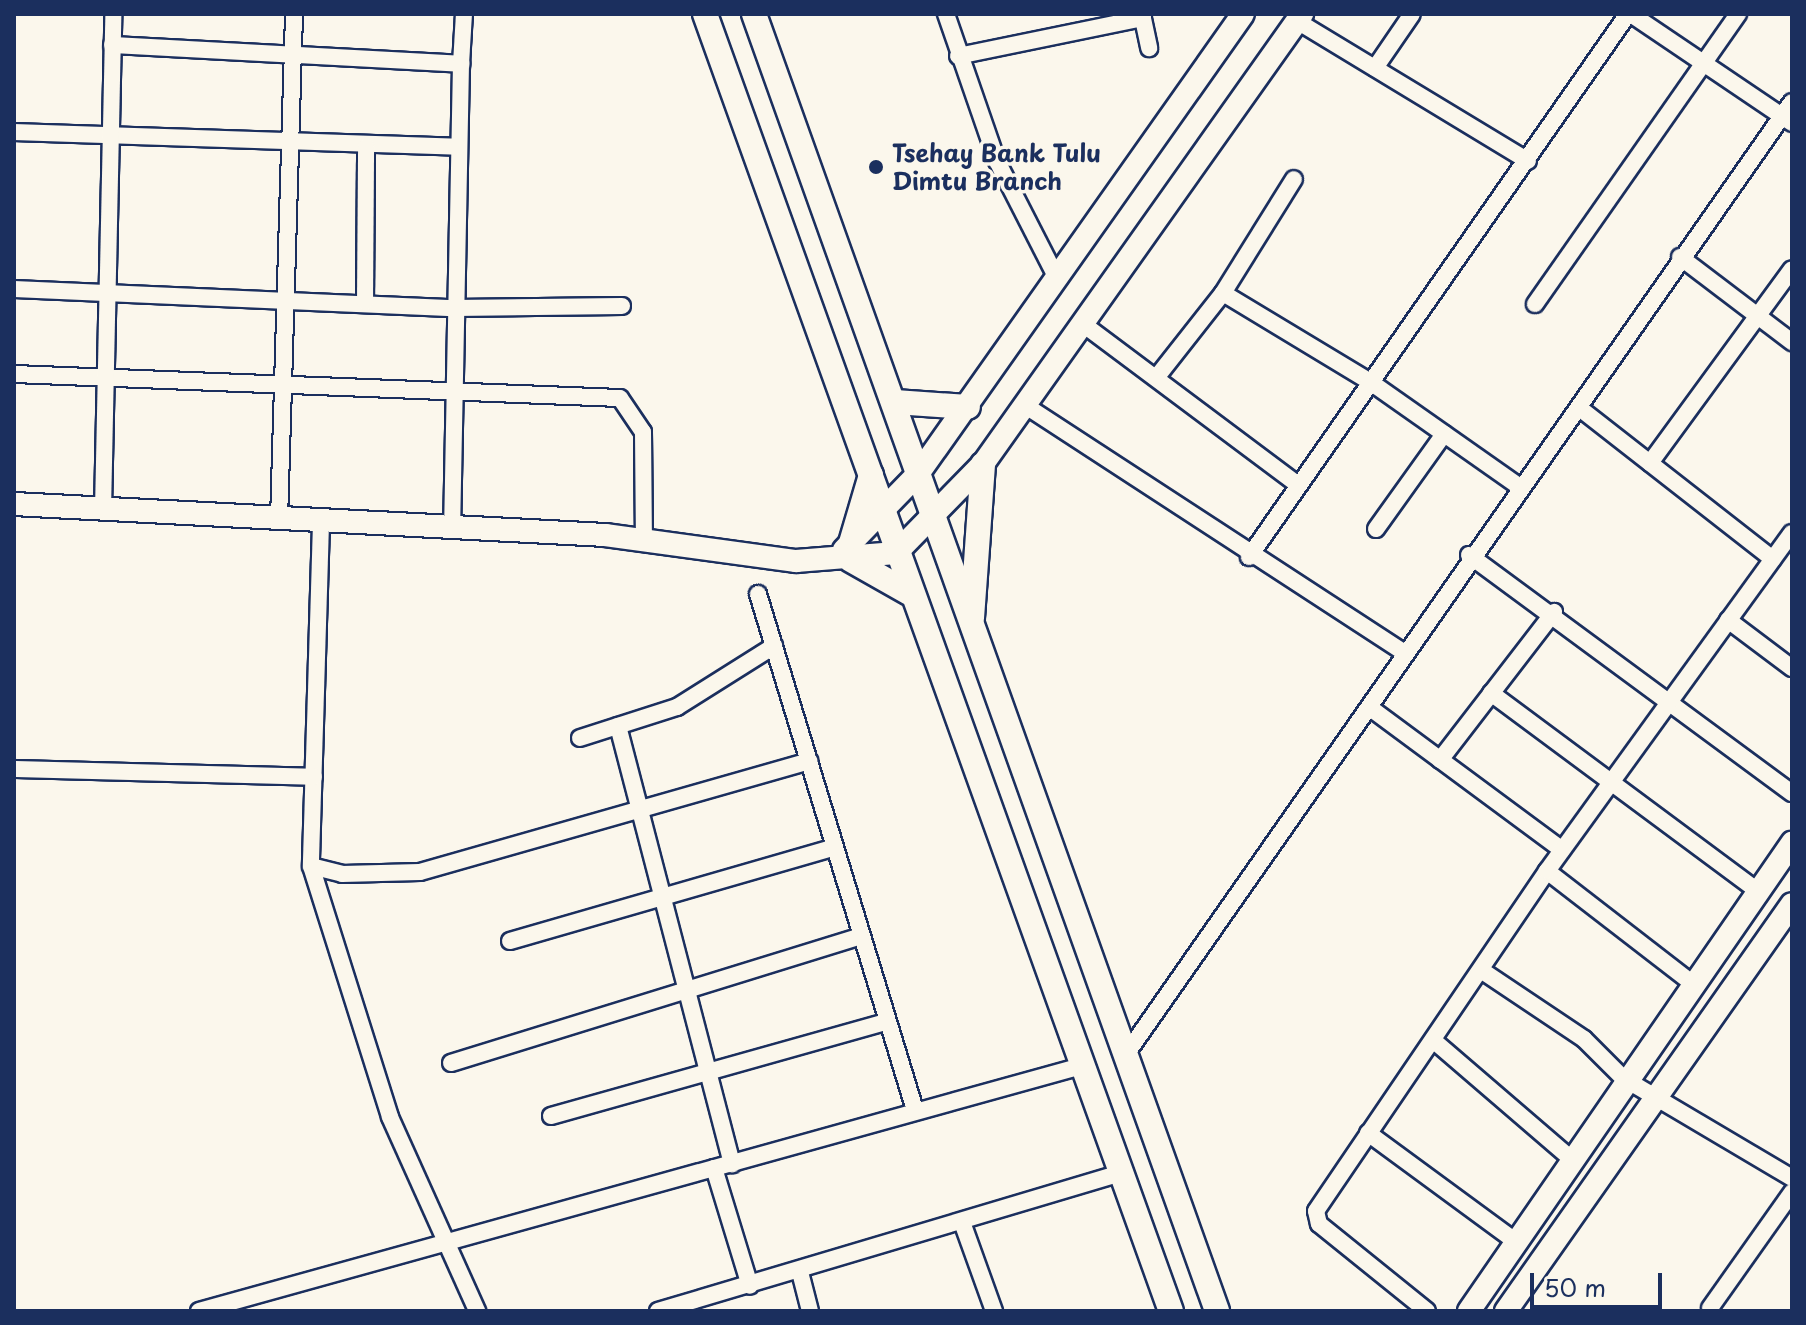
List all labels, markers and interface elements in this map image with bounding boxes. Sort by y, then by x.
place label: Tsehay Bank Tulu Dimtu Branch [892,139,1101,195]
marker: Tsehay Bank Tulu Dimtu Branch [867,158,885,176]
scale bar [1534,1257,1666,1307]
text: 50 m [1544,1269,1606,1305]

